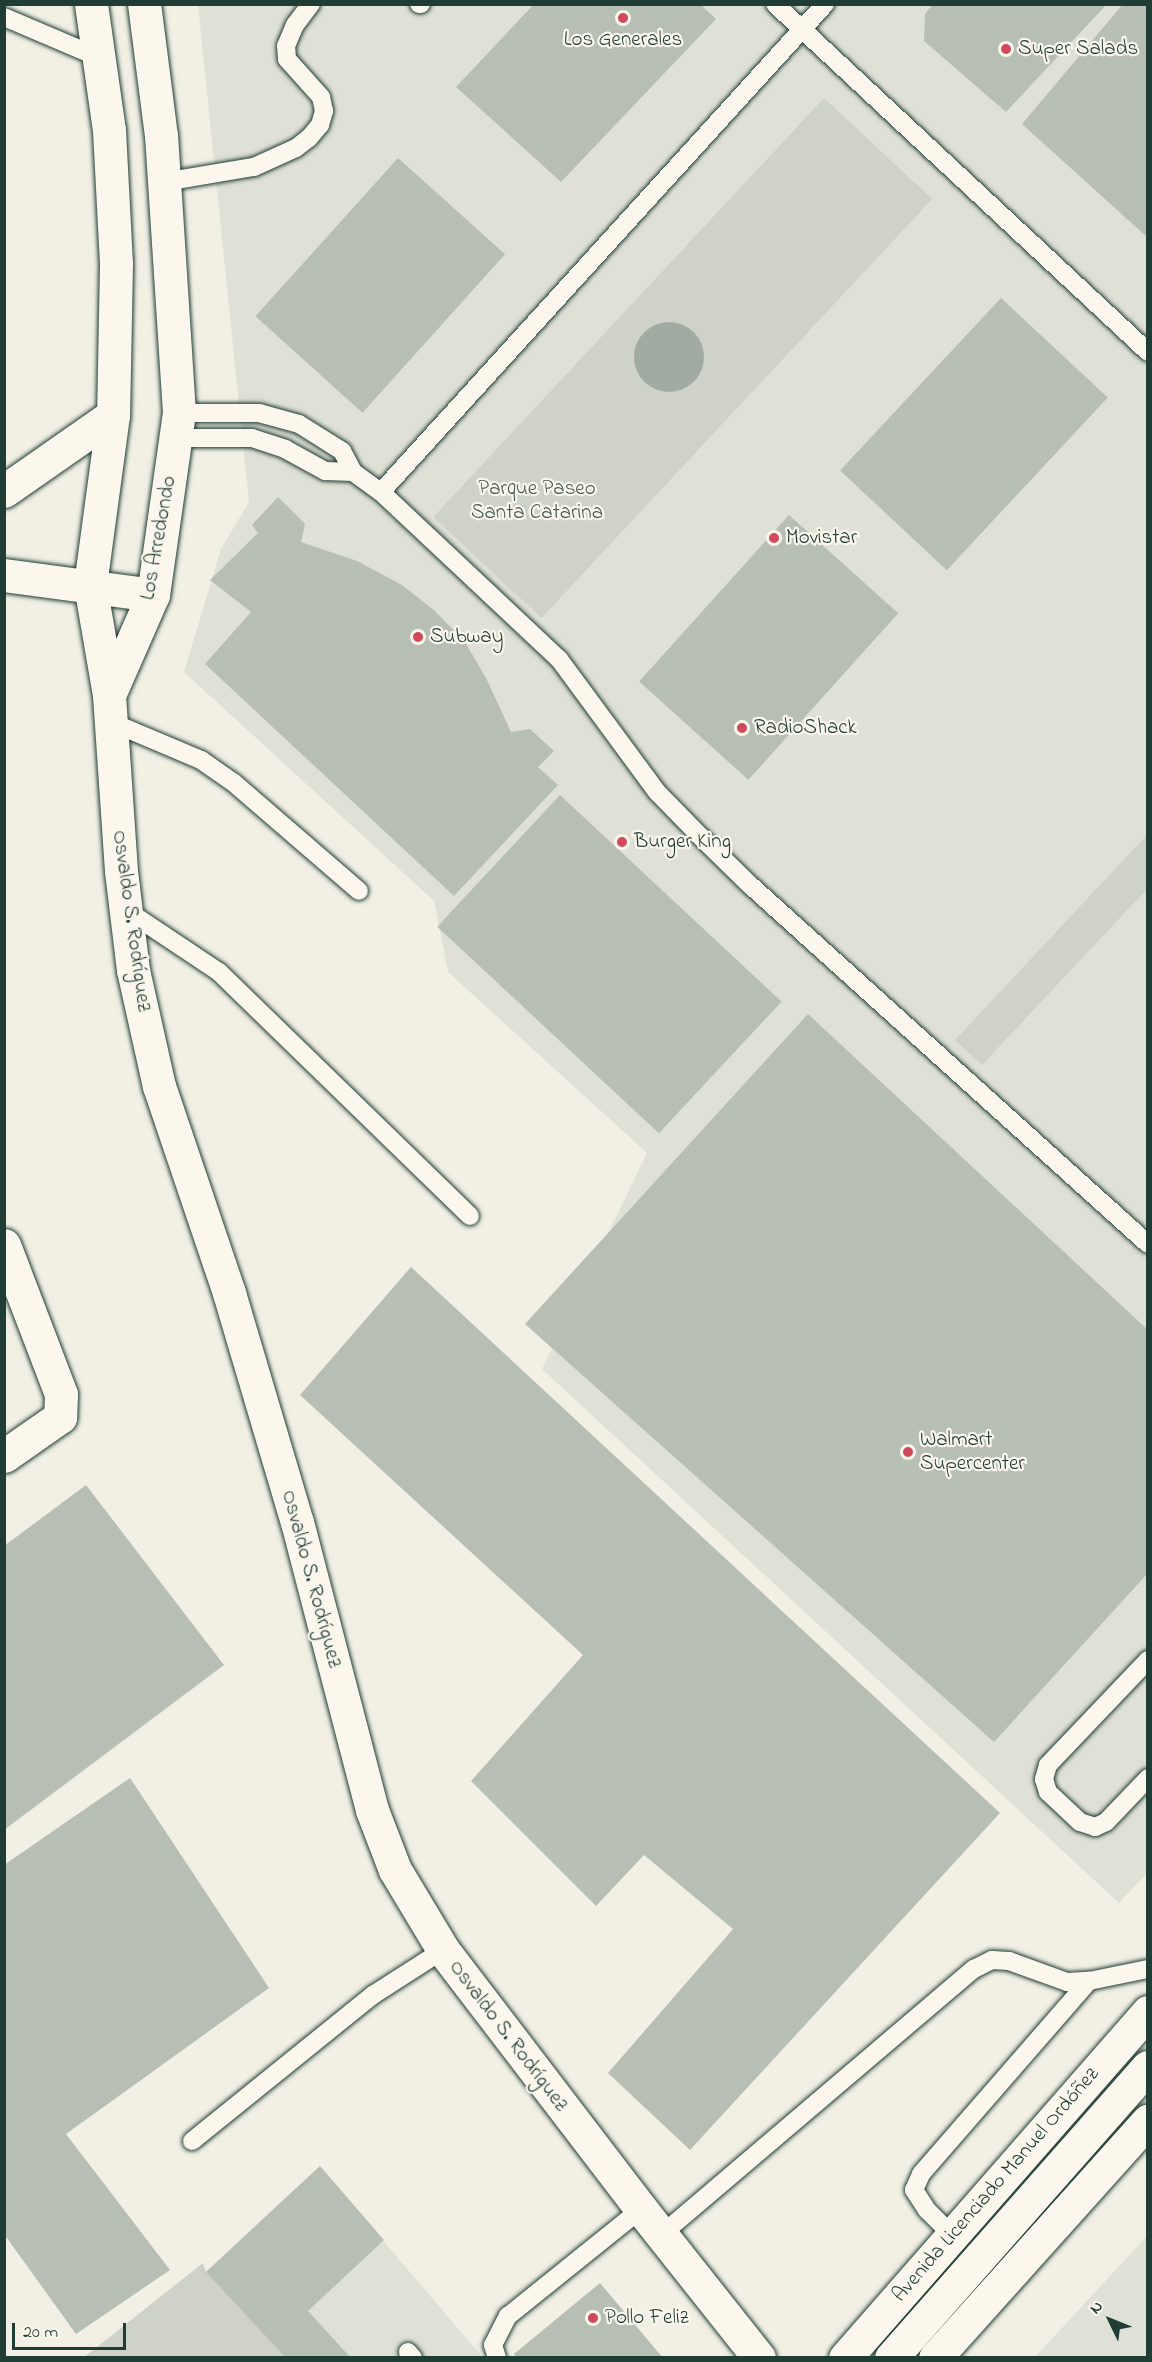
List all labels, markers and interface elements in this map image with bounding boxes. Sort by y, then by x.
marker: Los Generales [616,11,630,25]
place label: Los Generales [564,27,682,53]
place label: Super Salads [1018,36,1138,62]
marker: Super Salads [999,42,1013,56]
street label: Los Arredondo [136,474,182,602]
park label: Parque Paseo Santa Catarina [471,476,603,526]
place label: Movistar [786,525,857,551]
marker: Movistar [767,531,781,545]
place label: Subway [430,624,503,650]
marker: Subway [411,630,425,644]
place label: RadioShack [754,715,857,741]
marker: RadioShack [735,721,749,735]
street label: Osvaldo S. Rodríguez [106,829,156,1013]
place label: Burger King [634,829,731,855]
marker: Burger King [615,835,629,849]
place label: Walmart Supercenter [920,1427,1025,1477]
marker: Walmart Supercenter [901,1445,915,1459]
street label: Osvaldo S. Rodríguez [275,1488,347,1670]
street label: Osvaldo S. Rodríguez [443,1955,573,2117]
street label: Avenida Licenciado Manuel Ordóñez [887,2062,1105,2308]
north arrow [1080,2290,1140,2350]
text: N [1084,2296,1109,2320]
place label: Pollo Feliz [605,2305,689,2331]
scale bar [15,2311,129,2349]
marker: Pollo Feliz [586,2311,600,2325]
text: 20 m [23,2320,58,2346]

